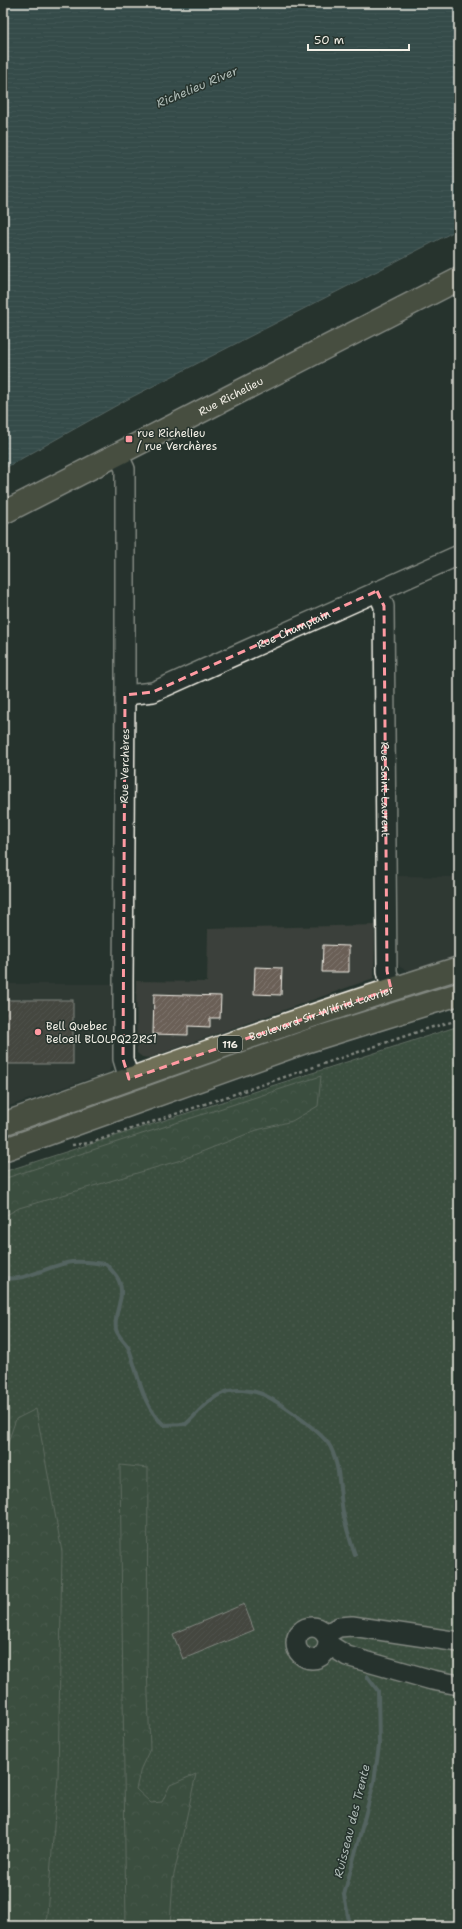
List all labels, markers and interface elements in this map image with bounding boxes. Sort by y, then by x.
scale bar [308,26,409,52]
text: 50 m [314,32,344,48]
water label: Richelieu River [154,62,241,111]
street label: Rue Richelieu [196,373,266,419]
place label: rue Richelieu / rue Verchères [137,426,217,454]
marker: rue Richelieu / rue Verchères [124,434,134,444]
street label: Rue Champlain [254,606,333,652]
street label: Rue Verchères [117,728,133,804]
street label: Rue Saint-Laurent [378,742,393,838]
street label: Boulevard Sir-Wilfrid-Laurier [247,982,396,1044]
place label: Bell Quebec Beloeil BLOLPQ22RS1 [46,1019,157,1047]
marker: Bell Quebec Beloeil BLOLPQ22RS1 [33,1027,43,1037]
road number: 116 [218,1036,242,1052]
water label: Ruisseau des Trente [330,1762,374,1879]

